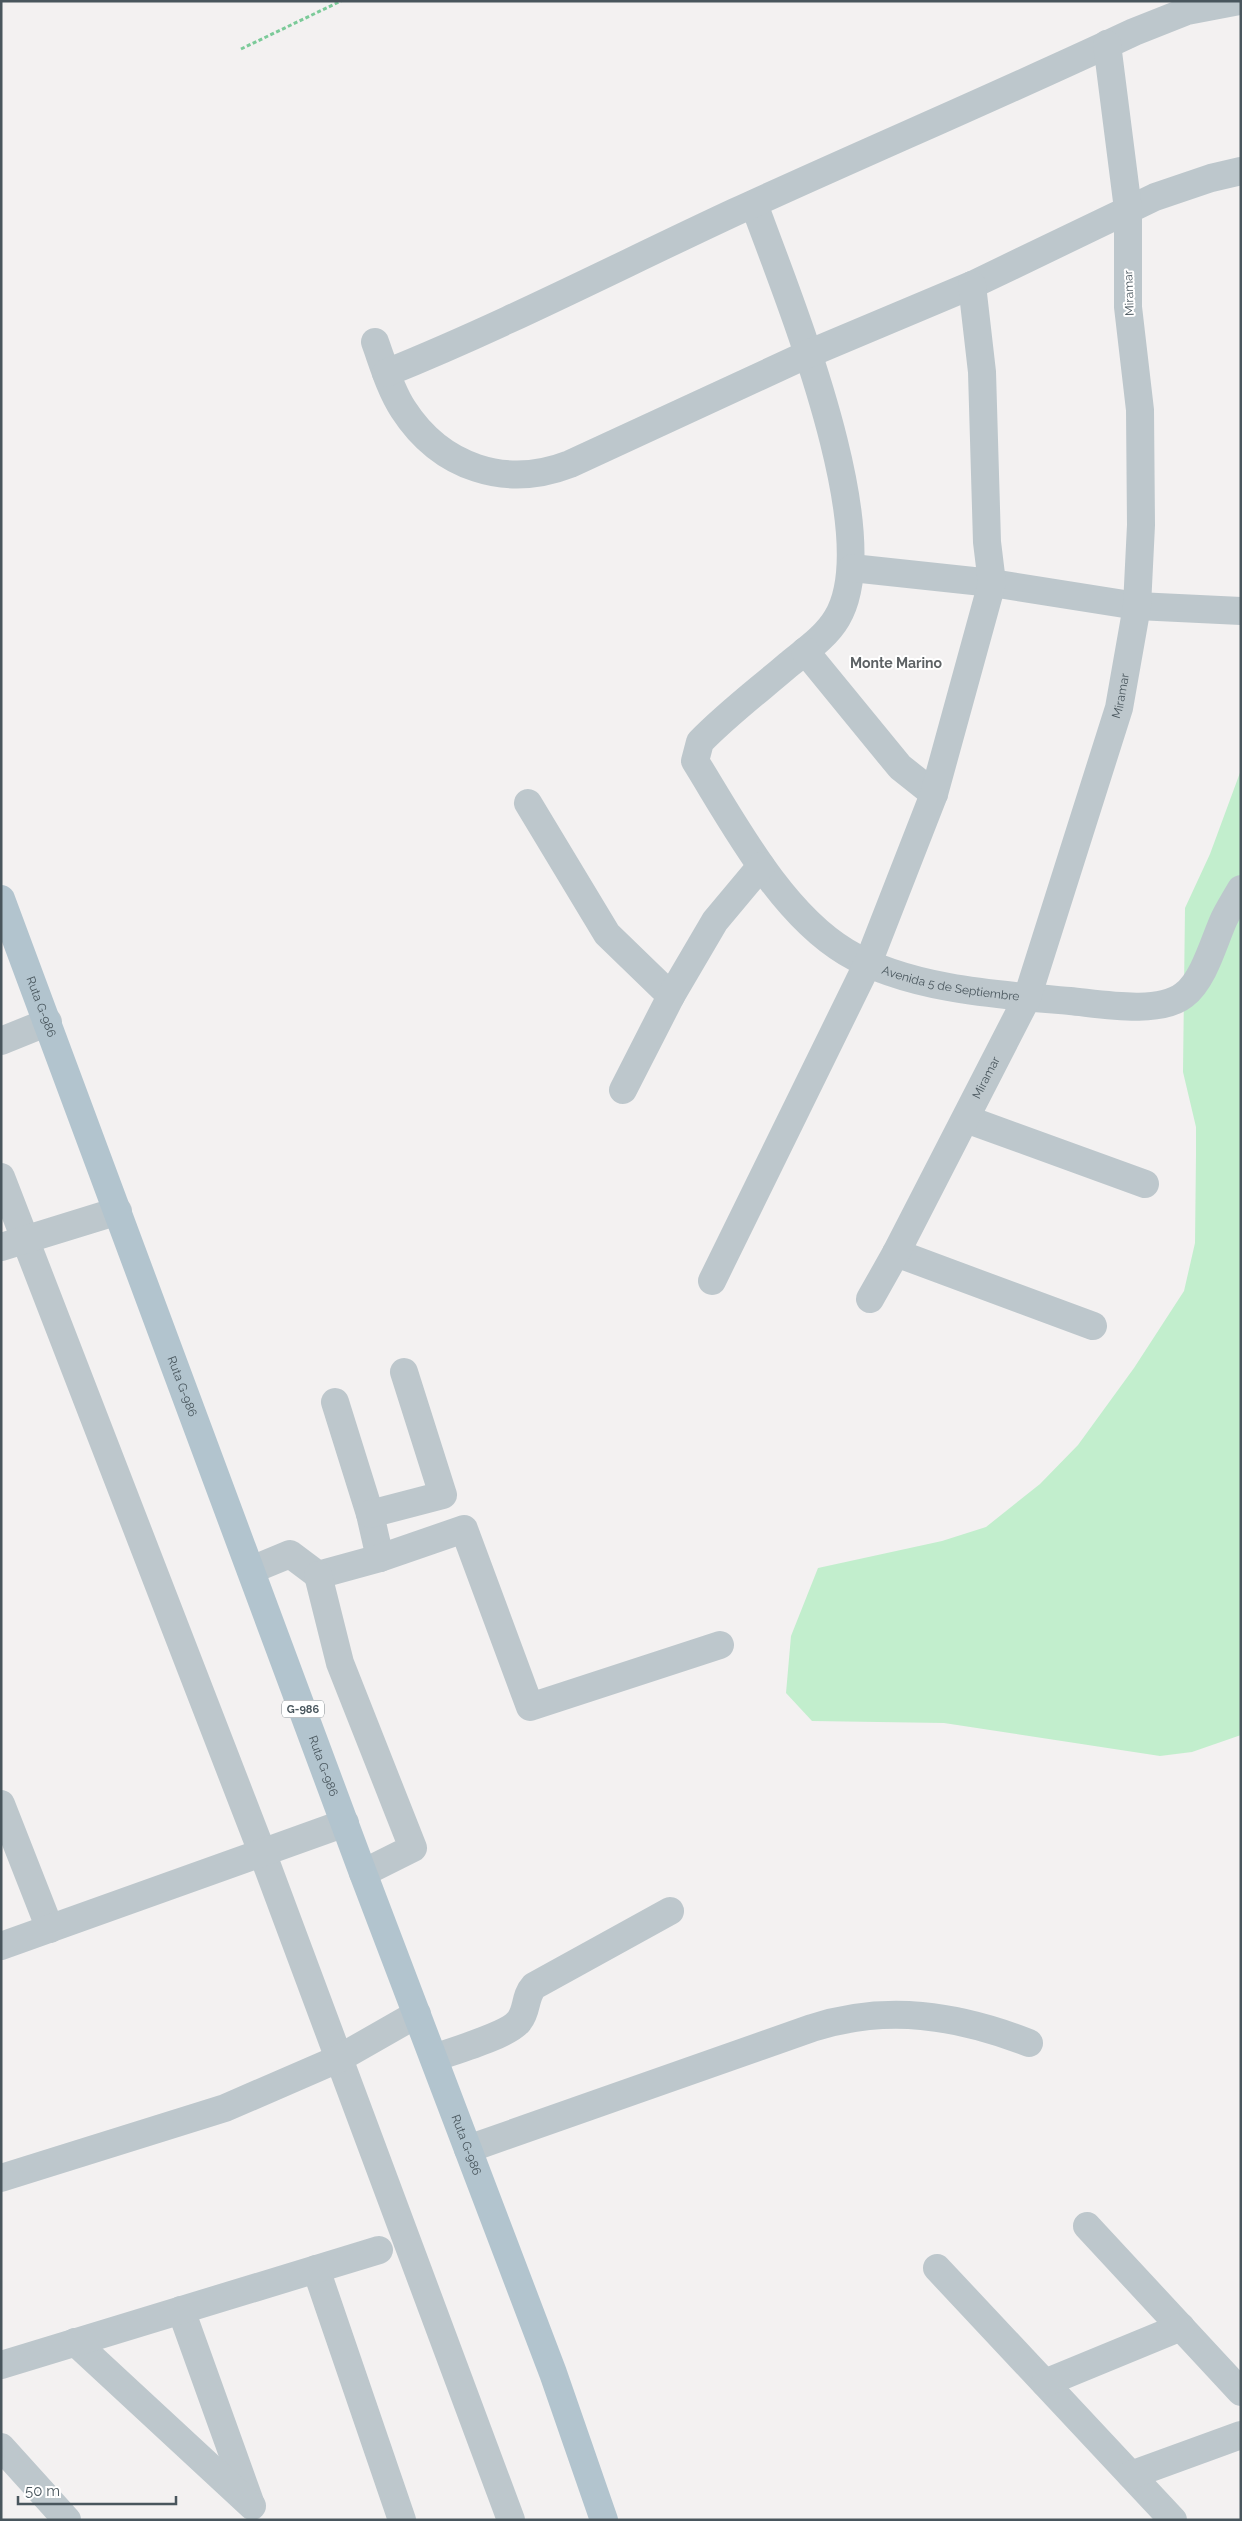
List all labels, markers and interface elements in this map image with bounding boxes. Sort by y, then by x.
street label: Miramar [1121,269,1137,316]
district label: Monte Marino [850,655,942,671]
street label: Miramar [1109,671,1132,720]
street label: Avenida 5 de Septiembre [880,963,1020,1004]
street label: Ruta G-986 [23,975,59,1039]
street label: Miramar [969,1053,1003,1101]
street label: Ruta G-986 [165,1354,200,1419]
road number: G-986 [282,1700,324,1718]
street label: Ruta G-986 [306,1734,341,1798]
street label: Ruta G-986 [448,2113,484,2177]
scale bar [18,2474,175,2506]
text: 50 m [25,2482,60,2500]

